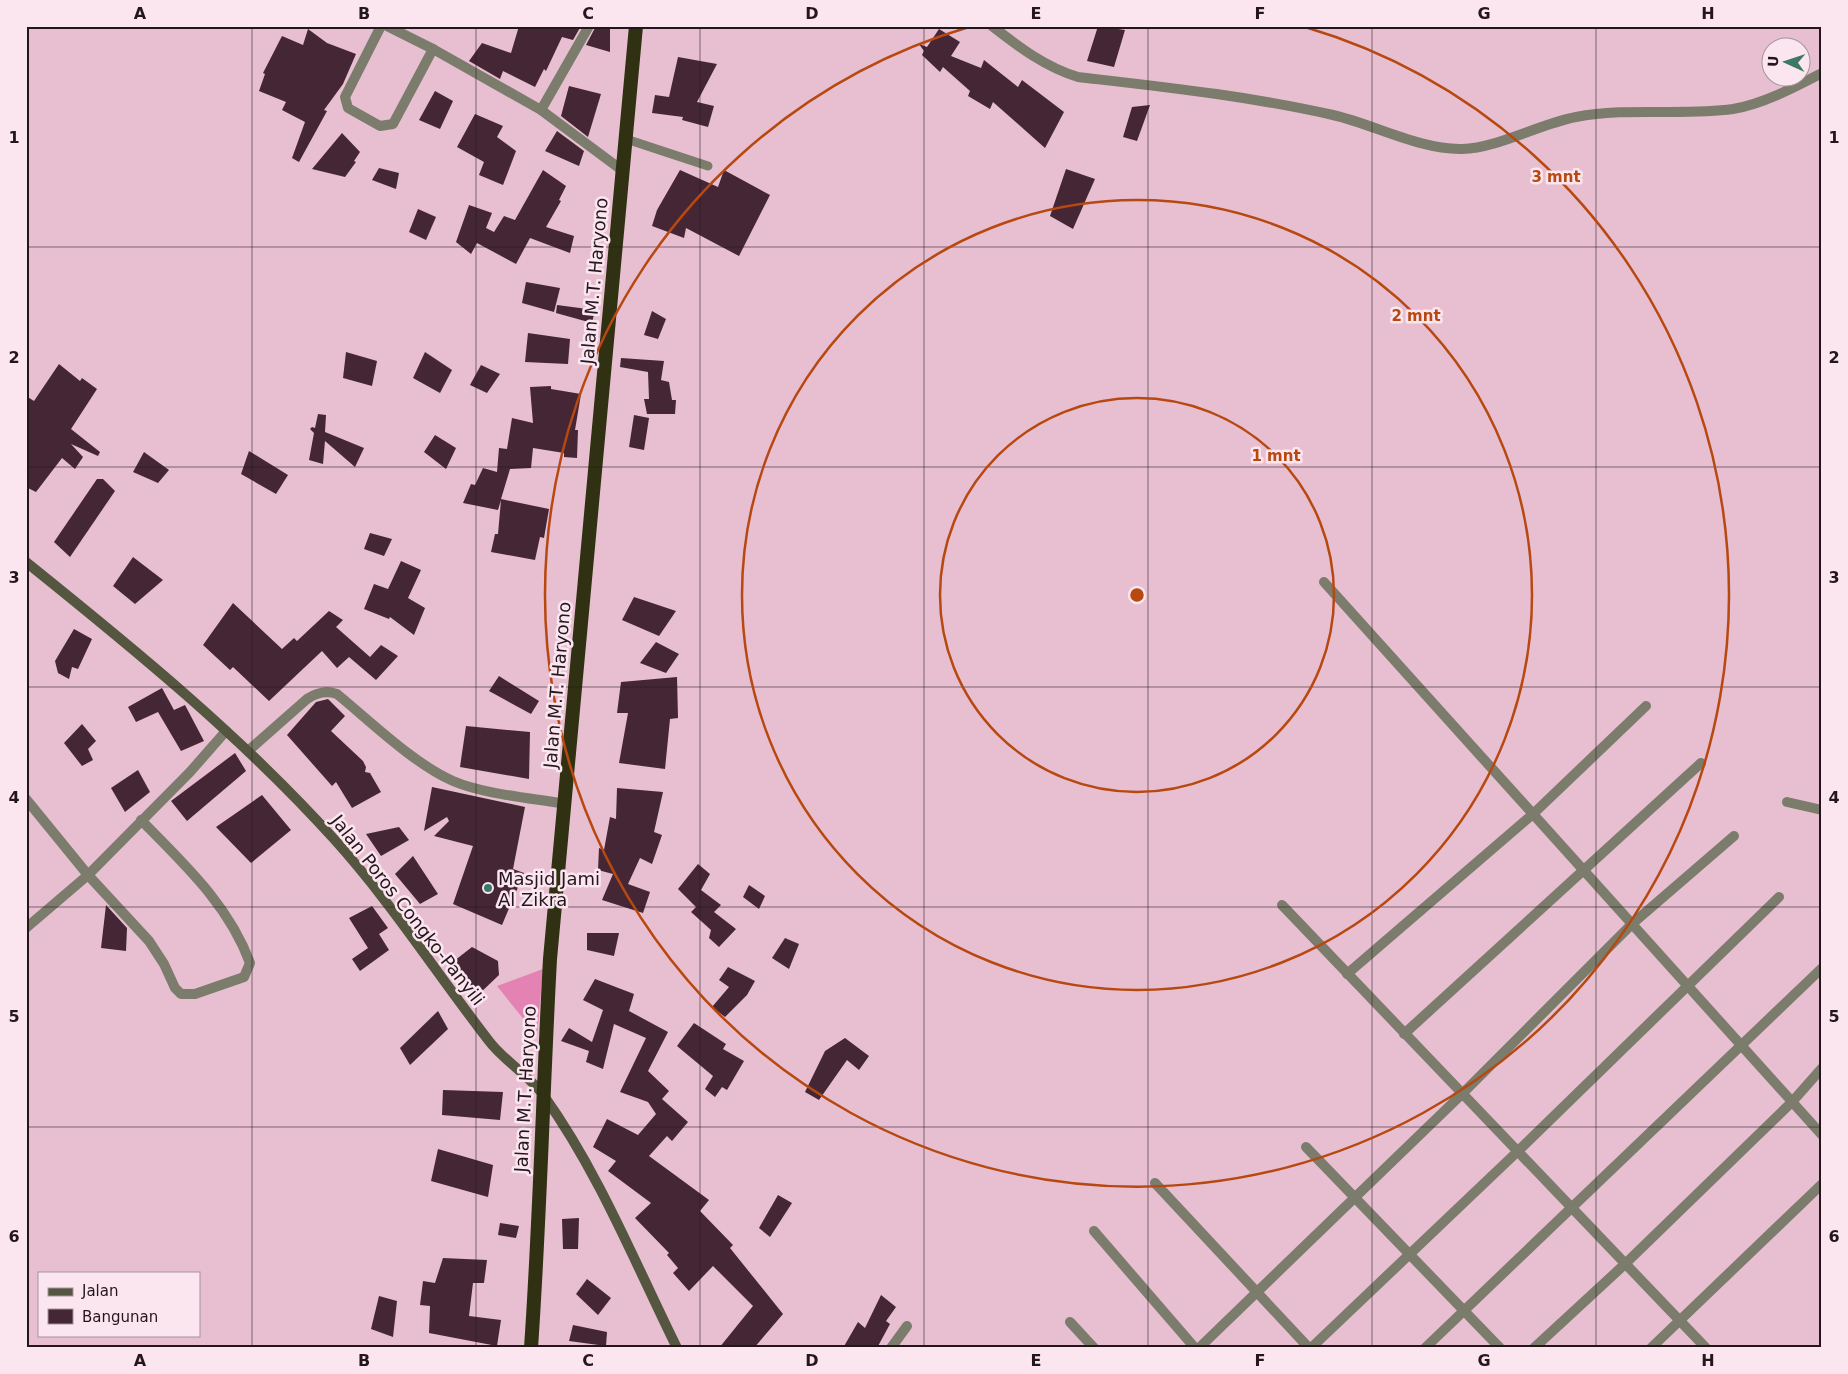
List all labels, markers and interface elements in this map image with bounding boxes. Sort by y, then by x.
text: A [134,4,147,23]
text: B [358,4,370,23]
text: C [582,4,594,23]
text: D [805,4,819,23]
text: E [1031,4,1041,23]
text: F [1255,4,1265,23]
text: G [1477,4,1491,23]
text: H [1701,4,1715,23]
north arrow [1760,38,1810,88]
text: U [1765,55,1781,67]
text: 1 [8,128,20,147]
text: 1 [1828,128,1840,147]
text: 3 mnt [1531,168,1581,186]
street label: Jalan M.T. Haryono [576,197,612,366]
text: 2 mnt [1391,307,1441,325]
text: 2 [8,348,20,367]
text: 2 [1828,348,1840,367]
text: 1 mnt [1251,447,1301,465]
text: 3 [8,568,20,587]
text: 3 [1828,568,1840,587]
centre of rings [1128,586,1146,604]
street label: Jalan M.T. Haryono [539,601,575,770]
text: 4 [8,788,20,807]
text: 4 [1828,788,1840,807]
street label: Jalan Poros Congko-Panyili [326,810,489,1009]
place label: Masjid Jami Al Zikra [498,868,600,910]
marker: Masjid Jami Al Zikra [482,882,494,894]
street label: Jalan M.T. Haryono [510,1005,540,1174]
text: 5 [8,1007,20,1026]
text: 5 [1828,1007,1840,1026]
text: 6 [8,1227,20,1246]
text: 6 [1828,1227,1840,1246]
legend [38,1272,200,1336]
text: Jalan [81,1282,118,1300]
text: Bangunan [82,1308,158,1326]
text: A [134,1351,147,1370]
text: B [358,1351,370,1370]
text: C [582,1351,594,1370]
text: D [805,1351,819,1370]
text: E [1031,1351,1041,1370]
text: F [1255,1351,1265,1370]
text: G [1477,1351,1491,1370]
text: H [1701,1351,1715,1370]

